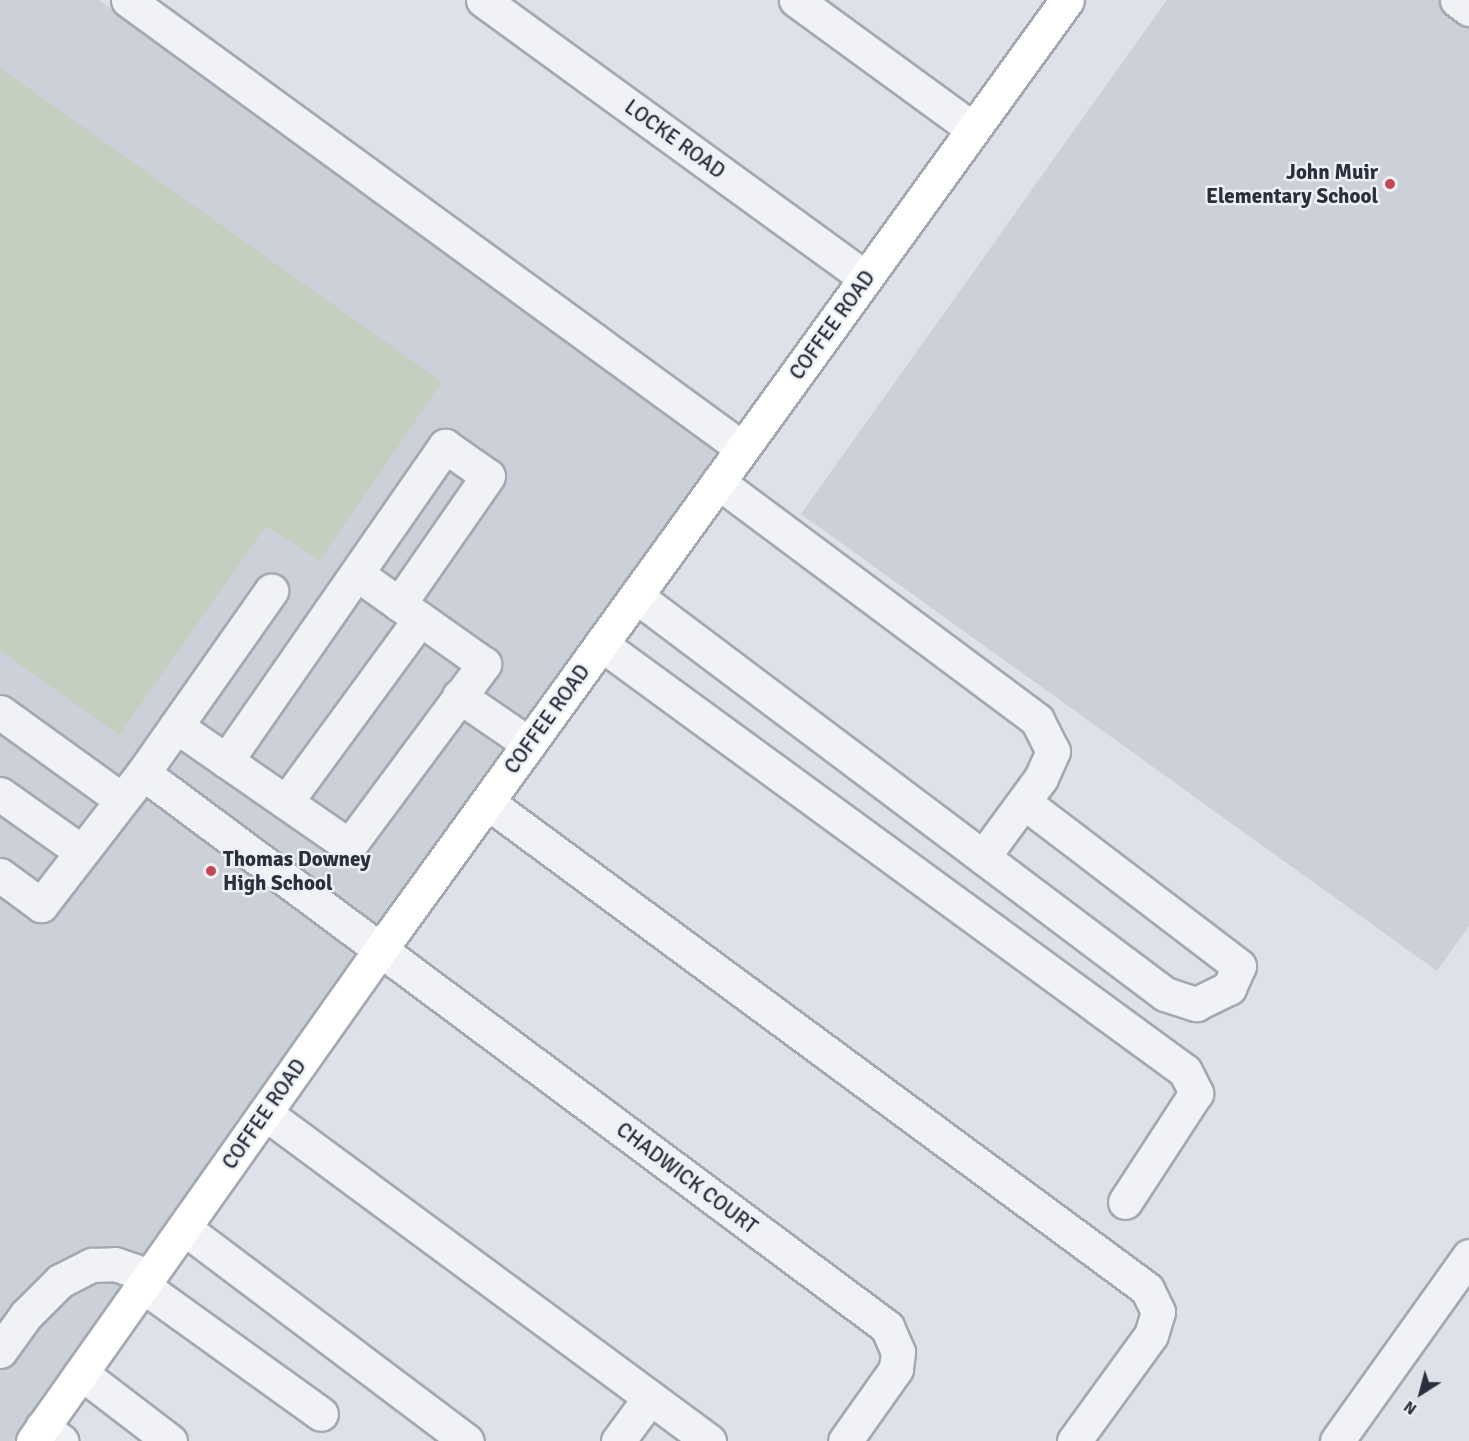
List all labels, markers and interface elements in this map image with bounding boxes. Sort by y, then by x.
street label: LOCKE ROAD [620,94,730,184]
place label: John Muir Elementary School [1206,159,1378,209]
marker: John Muir Elementary School [1383,177,1397,191]
street label: COFFEE ROAD [784,265,880,385]
street label: COFFEE ROAD [499,659,595,779]
place label: Thomas Downey High School [223,846,371,896]
marker: Thomas Downey High School [204,864,218,878]
street label: COFFEE ROAD [217,1054,311,1174]
street label: CHADWICK COURT [611,1117,763,1239]
north arrow [1391,1363,1451,1423]
text: N [1400,1396,1421,1419]

